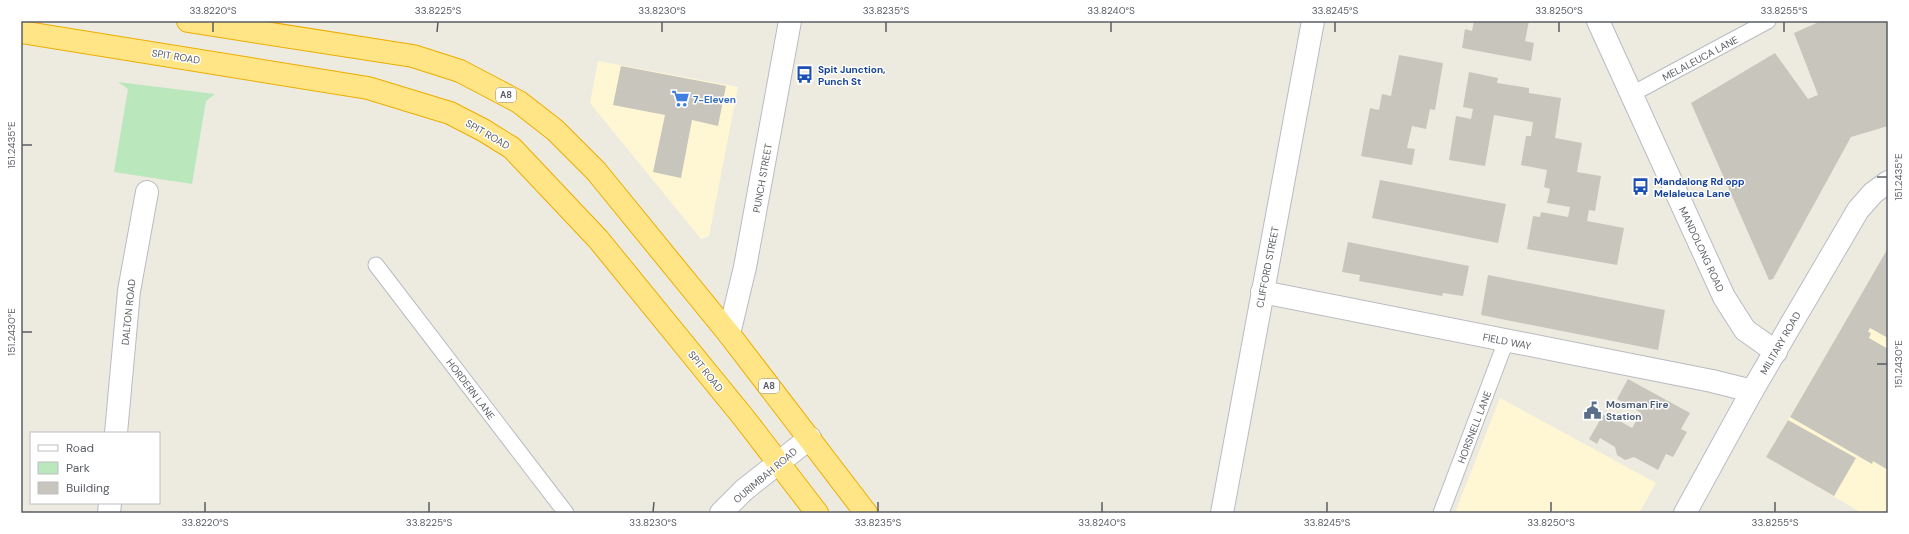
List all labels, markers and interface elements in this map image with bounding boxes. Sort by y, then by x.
text: 33.8220°S [189,4,237,17]
text: 33.8225°S [415,4,461,17]
text: 33.8230°S [638,4,686,17]
text: 33.8235°S [863,4,910,17]
text: 33.8240°S [1087,4,1135,17]
text: 33.8245°S [1312,4,1359,17]
text: 33.8250°S [1535,4,1583,17]
text: 33.8255°S [1761,4,1808,17]
street label: MELALEUCA LANE [1660,33,1741,84]
street label: SPIT ROAD [151,46,201,67]
place label: Spit Junction, Punch St [818,63,886,88]
bus stop icon: Spit Junction, Punch St [795,65,815,85]
road number: A8 [496,88,516,102]
supermarket icon: 7-Eleven [670,89,690,109]
place label: 7-Eleven [693,93,736,106]
street label: SPIT ROAD [463,117,512,152]
text: 151.2435°E [5,121,18,169]
street label: PUNCH STREET [750,142,775,214]
text: 151.2435°E [1892,153,1905,201]
place label: Mandalong Rd opp Melaleuca Lane [1654,175,1745,200]
bus stop icon: Mandalong Rd opp Melaleuca Lane [1631,177,1651,197]
street label: MANDOLONG ROAD [1676,204,1727,294]
street label: CLIFFORD STREET [1253,225,1282,309]
street label: DALTON ROAD [119,278,138,346]
text: 151.2430°E [5,308,18,356]
street label: MILITARY ROAD [1757,309,1804,377]
street label: FIELD WAY [1482,330,1532,353]
text: 151.2430°E [1892,340,1905,388]
street label: SPIT ROAD [685,348,726,394]
street label: HORDERN LANE [443,356,498,423]
road number: A8 [759,379,779,393]
street label: HORSNELL LANE [1455,389,1494,465]
place label: Mosman Fire Station [1606,398,1668,423]
public building icon: Mosman Fire Station [1583,400,1603,420]
legend [30,432,160,504]
text: Road [66,440,94,456]
street label: OURIMBAH ROAD [731,445,800,506]
text: Park [66,460,90,476]
text: Building [66,480,110,496]
text: 33.8220°S [181,516,229,529]
text: 33.8225°S [406,516,452,529]
text: 33.8230°S [629,516,677,529]
text: 33.8235°S [855,516,902,529]
text: 33.8240°S [1078,516,1126,529]
text: 33.8245°S [1304,516,1351,529]
text: 33.8250°S [1527,516,1575,529]
text: 33.8255°S [1752,516,1799,529]

